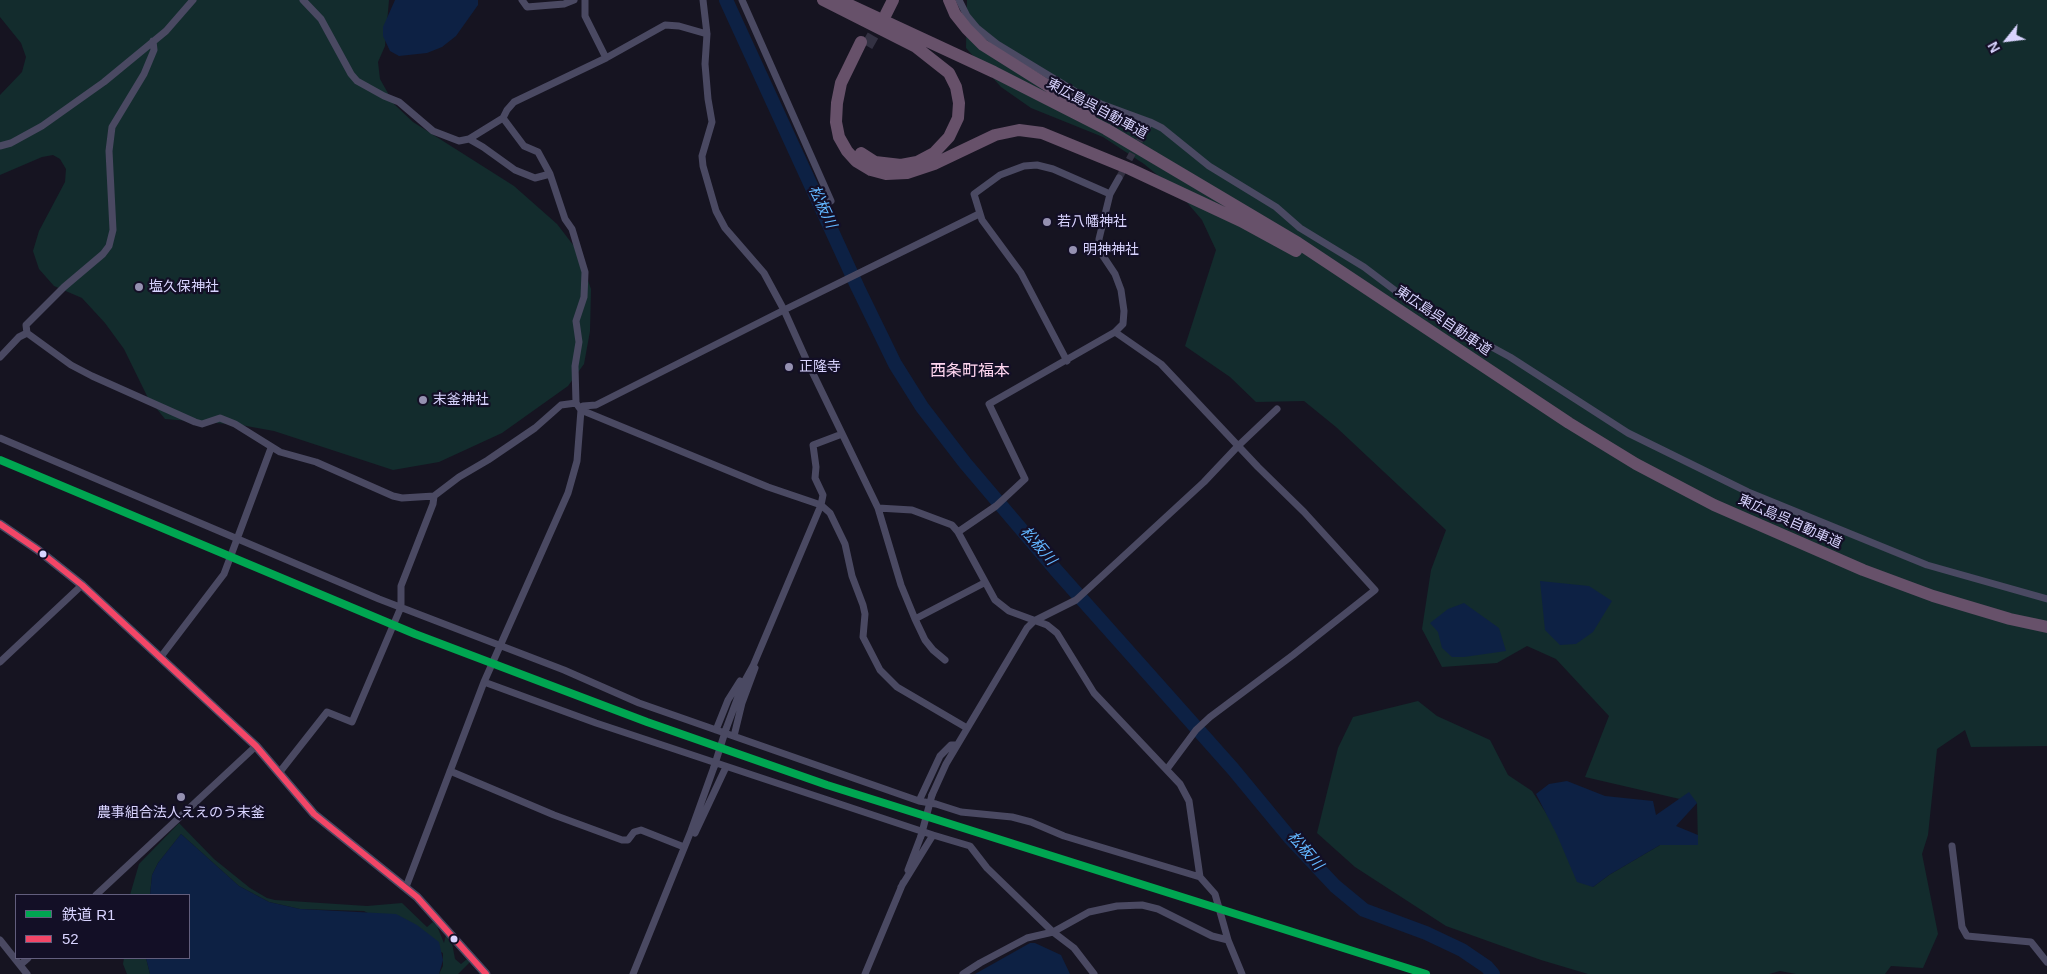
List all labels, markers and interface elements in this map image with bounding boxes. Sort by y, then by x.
north arrow [1982,15,2032,65]
text: N [1984,39,2003,56]
street label: 東広島呉自動車道 [1044,75,1150,143]
water label: 松板川 [804,183,840,231]
place label: 若八幡神社 [1057,214,1127,230]
marker: 若八幡神社 [1041,216,1053,228]
place label: 明神神社 [1083,242,1139,258]
marker: 明神神社 [1067,244,1079,256]
place label: 塩久保神社 [149,279,219,295]
marker: 塩久保神社 [133,281,145,293]
street label: 東広島呉自動車道 [1392,283,1494,359]
place label: 正隆寺 [799,359,841,375]
marker: 正隆寺 [783,361,795,373]
district label: 西条町福本 [930,362,1010,382]
place label: 末釜神社 [433,392,489,408]
marker: 末釜神社 [417,394,429,406]
street label: 東広島呉自動車道 [1735,492,1845,552]
water label: 松板川 [1016,523,1060,569]
unlabelled marker [38,549,48,559]
marker: 農事組合法人ええのう末釜 [175,791,187,803]
place label: 農事組合法人ええのう末釜 [97,805,265,821]
water label: 松板川 [1283,828,1327,874]
legend [15,894,190,959]
text: 鉄道 R1 [62,906,115,923]
text: 52 [62,930,79,947]
unlabelled marker [449,934,459,944]

